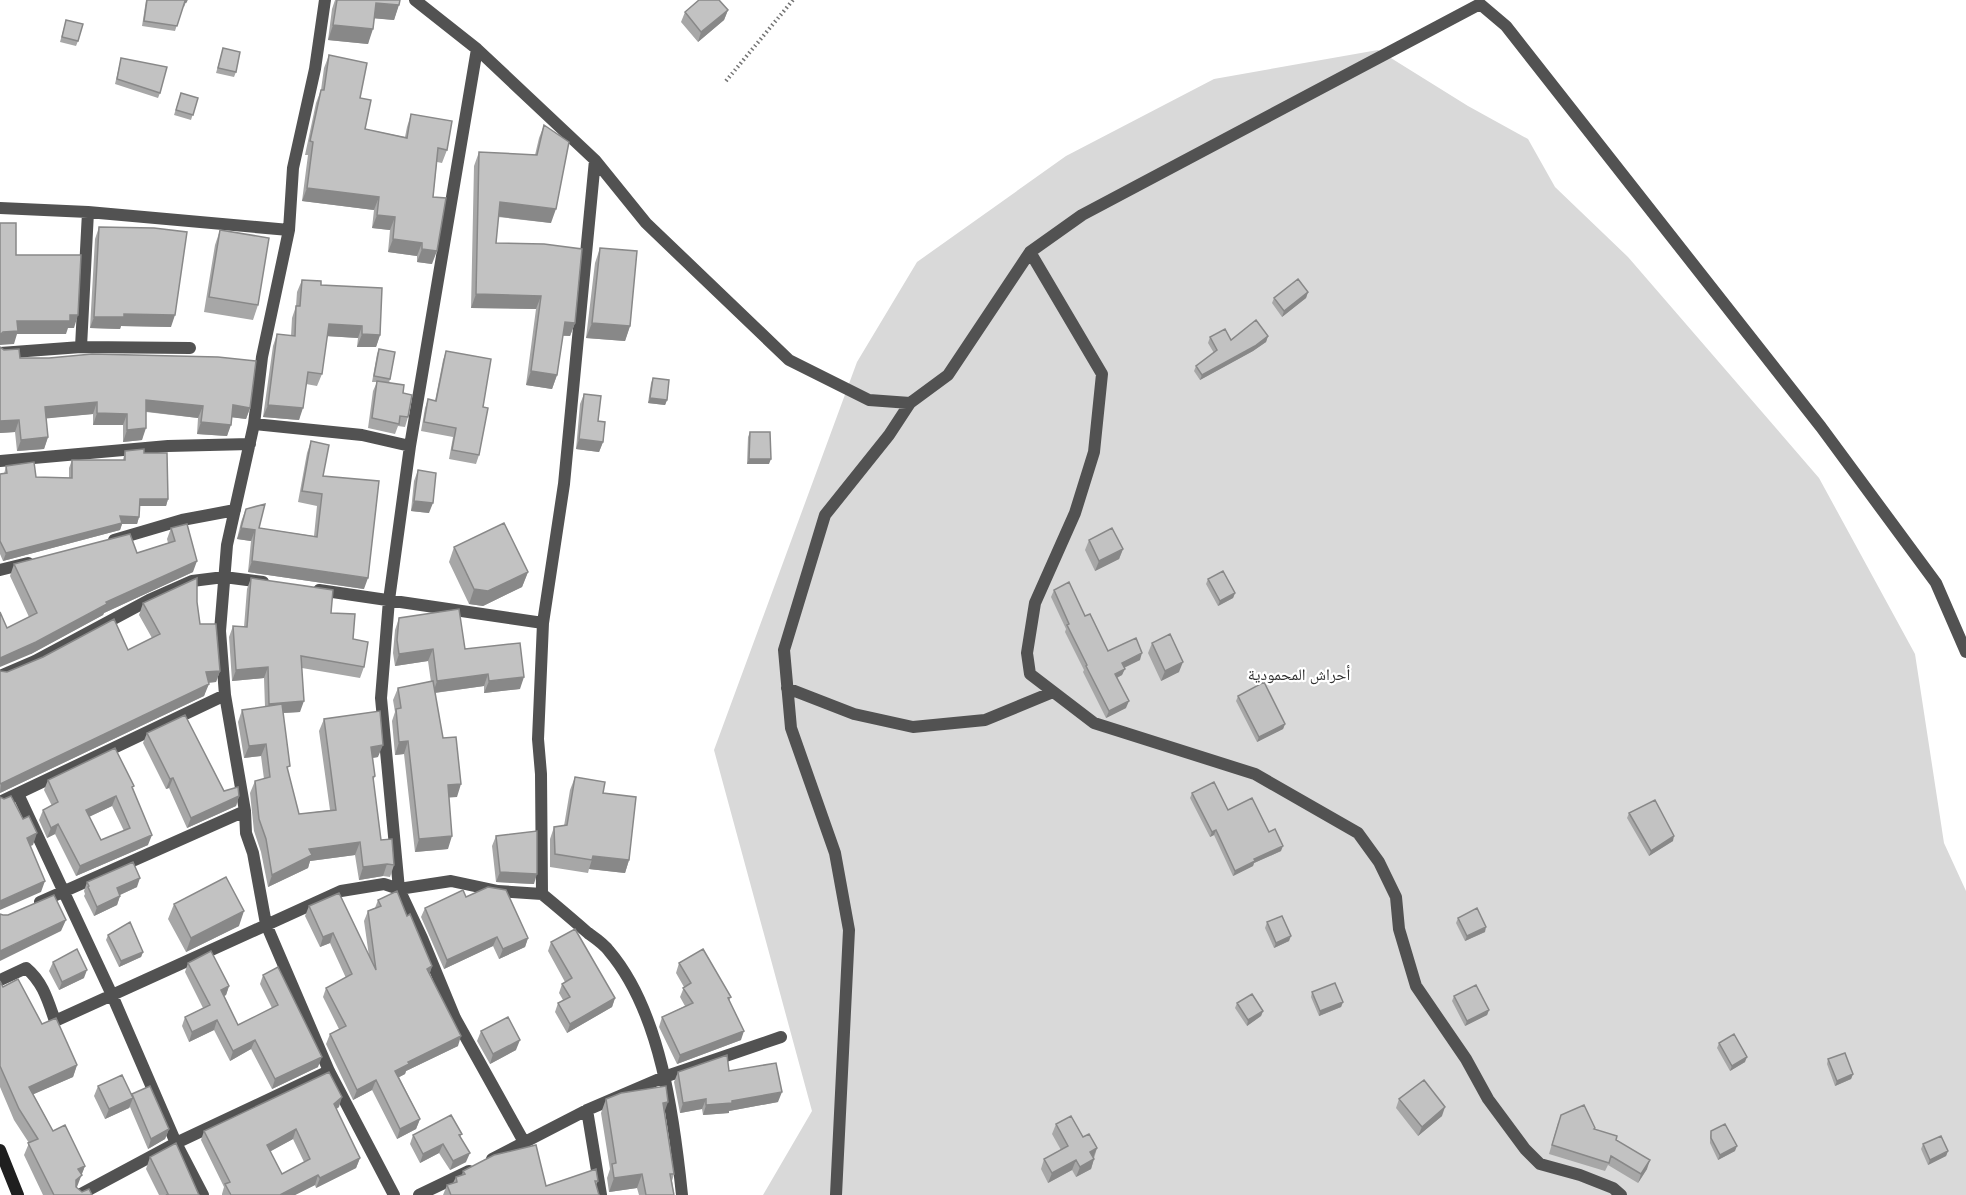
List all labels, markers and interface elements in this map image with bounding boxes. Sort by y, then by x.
park label: أحراش المحمودية [1248,663,1350,686]

